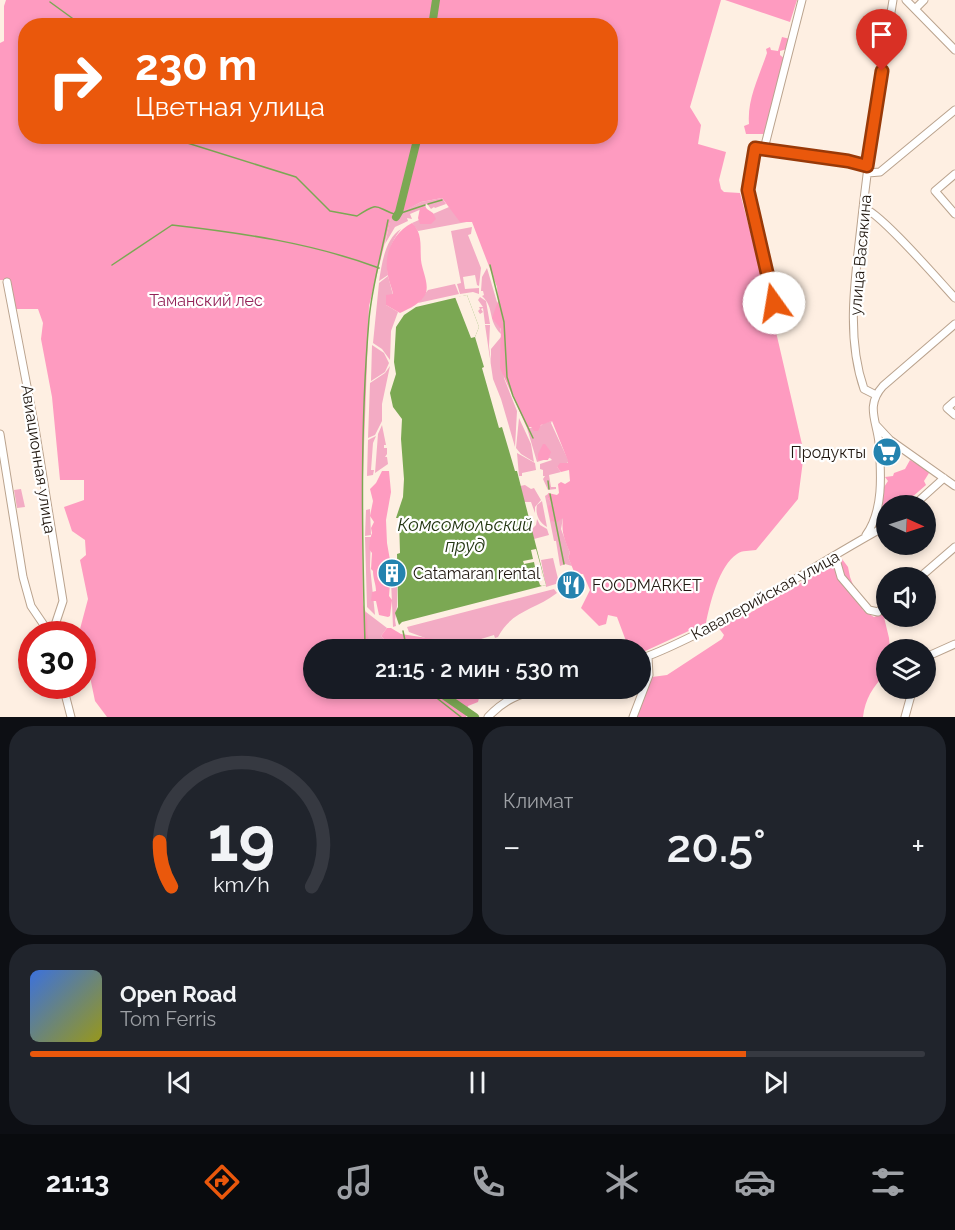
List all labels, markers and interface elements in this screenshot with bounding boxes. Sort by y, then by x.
pin [856,9,907,71]
icon: arrive [865,18,898,51]
text: 230 m [135,41,257,90]
icon: right [36,42,114,120]
text: Цветная улица [135,91,325,122]
street label: улица Васякина [846,194,875,316]
position arrow [742,271,806,335]
park label: Таманский лес [149,291,263,310]
street label: Авиационная улица [17,383,60,535]
supermarket icon: Продукты [871,436,903,468]
place label: Продукты [790,443,866,462]
north arrow [876,495,936,555]
map controls [876,495,936,699]
water label: Комсомольский пруд [397,514,533,556]
street label: Кавалерийская улица [688,547,843,644]
building icon: Catamaran rental [376,557,408,589]
place label: Catamaran rental [413,564,541,583]
button: sound [876,567,936,627]
restaurant icon: FOODMARKET [555,569,587,601]
place label: FOODMARKET [592,576,702,595]
speed limit sign: 30 [18,621,96,699]
button: layers [876,639,936,699]
text: 21:15 · 2 мин · 530 m [375,656,579,682]
text: Климат [503,789,573,813]
text: 19 [207,802,275,876]
text: 20.5° [666,820,766,873]
text: − [503,827,521,866]
text: + [911,827,925,866]
text: km/h [213,873,269,898]
text: Open Road [120,981,237,1007]
text: Tom Ferris [120,1007,216,1031]
icon: previous [163,1066,196,1099]
icon: pause [461,1066,494,1099]
icon: next [759,1066,792,1099]
icon: directions [201,1161,243,1203]
icon: music [334,1161,376,1203]
icon: phone [467,1161,509,1203]
icon: climate [601,1161,643,1203]
icon: car [734,1161,776,1203]
icon: filters [867,1161,909,1203]
text: 21:13 [46,1167,109,1198]

